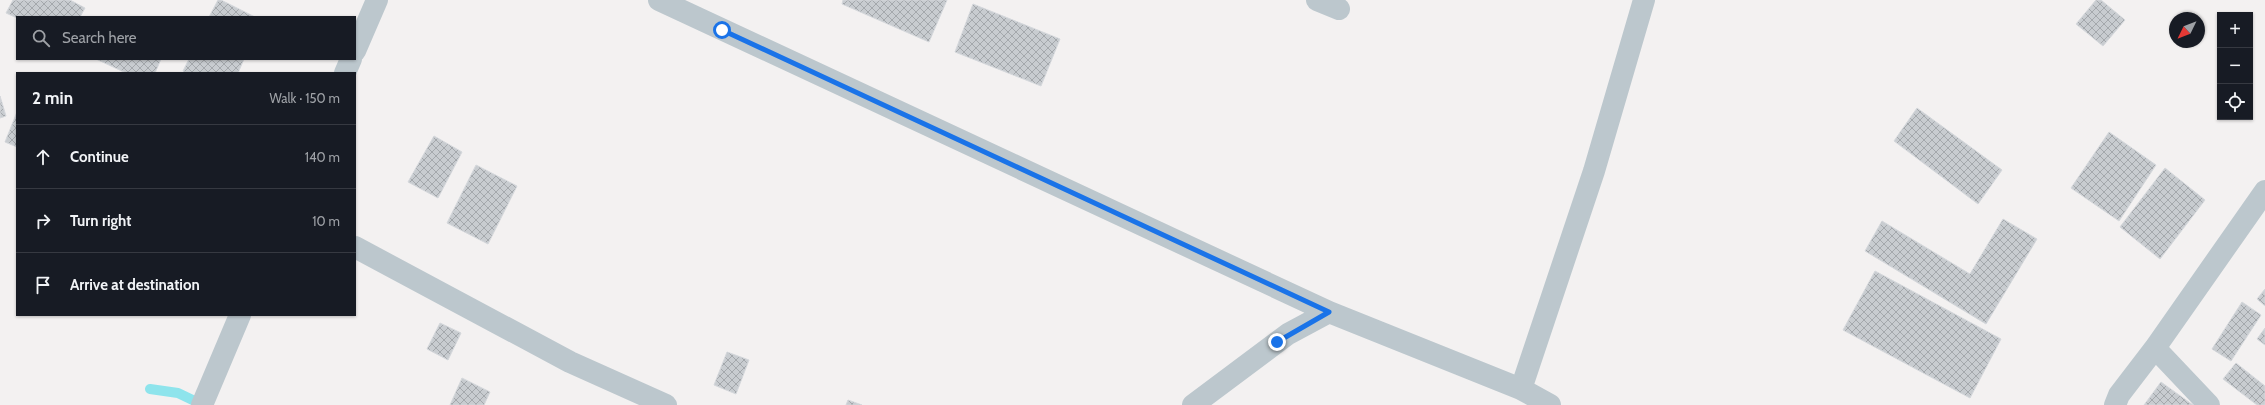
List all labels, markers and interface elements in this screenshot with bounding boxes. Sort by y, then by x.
north arrow [2169,12,2205,48]
map controls [2217,12,2253,120]
button: + [2217,12,2253,48]
search box [16,16,356,60]
route start [713,21,731,39]
icon: search [30,27,52,49]
text: Search here [62,29,137,47]
button: − [2217,48,2253,84]
button: locate [2217,84,2253,120]
text: 2 min [32,88,73,108]
text: Walk · 150 m [269,90,340,106]
icon: ahead [32,146,54,168]
text: Continue [70,148,129,166]
text: 140 m [305,149,340,165]
icon: right [32,210,54,232]
text: Turn right [70,212,131,230]
text: 10 m [312,213,340,229]
icon: arrive [32,274,54,296]
text: Arrive at destination [70,276,200,294]
route end [1268,333,1286,351]

